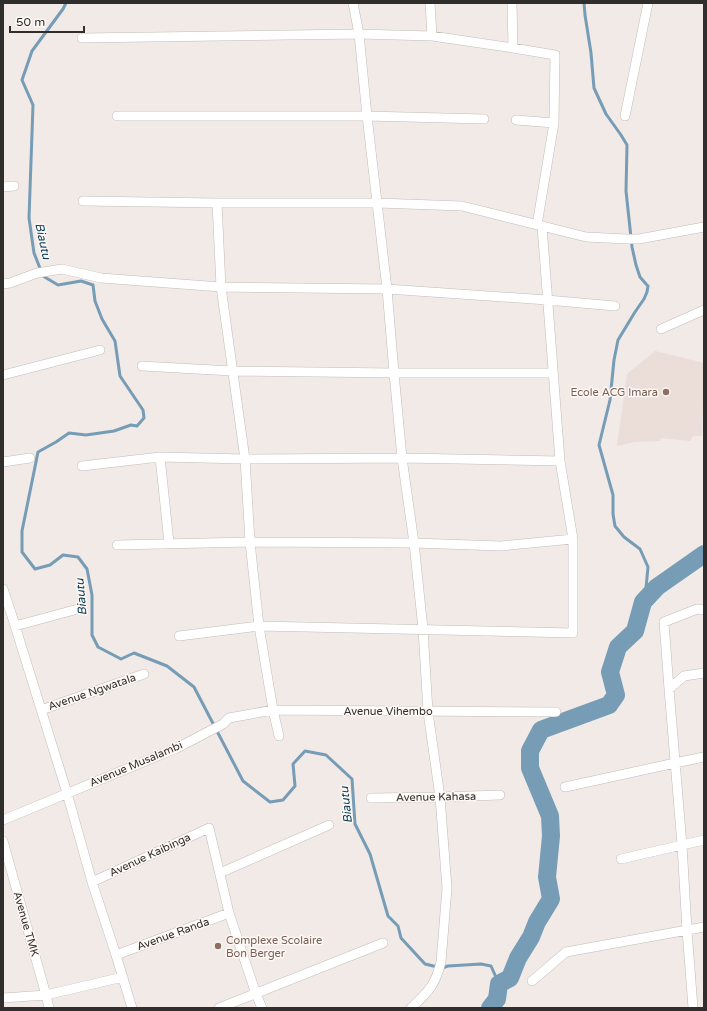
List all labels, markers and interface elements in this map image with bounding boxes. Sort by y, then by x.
scale bar [10,8,84,34]
text: 50 m [16,15,45,29]
water label: Biautu [32,221,54,261]
place label: Ecole ACG Imara [570,386,658,399]
marker: Ecole ACG Imara [661,387,671,397]
water label: Biautu [72,577,90,616]
street label: Avenue Ngwatala [46,671,138,713]
street label: Avenue Vihembo [343,705,433,718]
street label: Avenue Musalambi [88,739,184,789]
water label: Biautu [337,785,355,824]
street label: Avenue Kahasa [396,790,476,804]
street label: Avenue Kaibinga [107,831,193,879]
street label: Avenue TMK [11,890,42,959]
street label: Avenue Randa [135,915,211,953]
place label: Complexe Scolaire Bon Berger [226,934,322,960]
marker: Complexe Scolaire Bon Berger [213,941,223,951]

